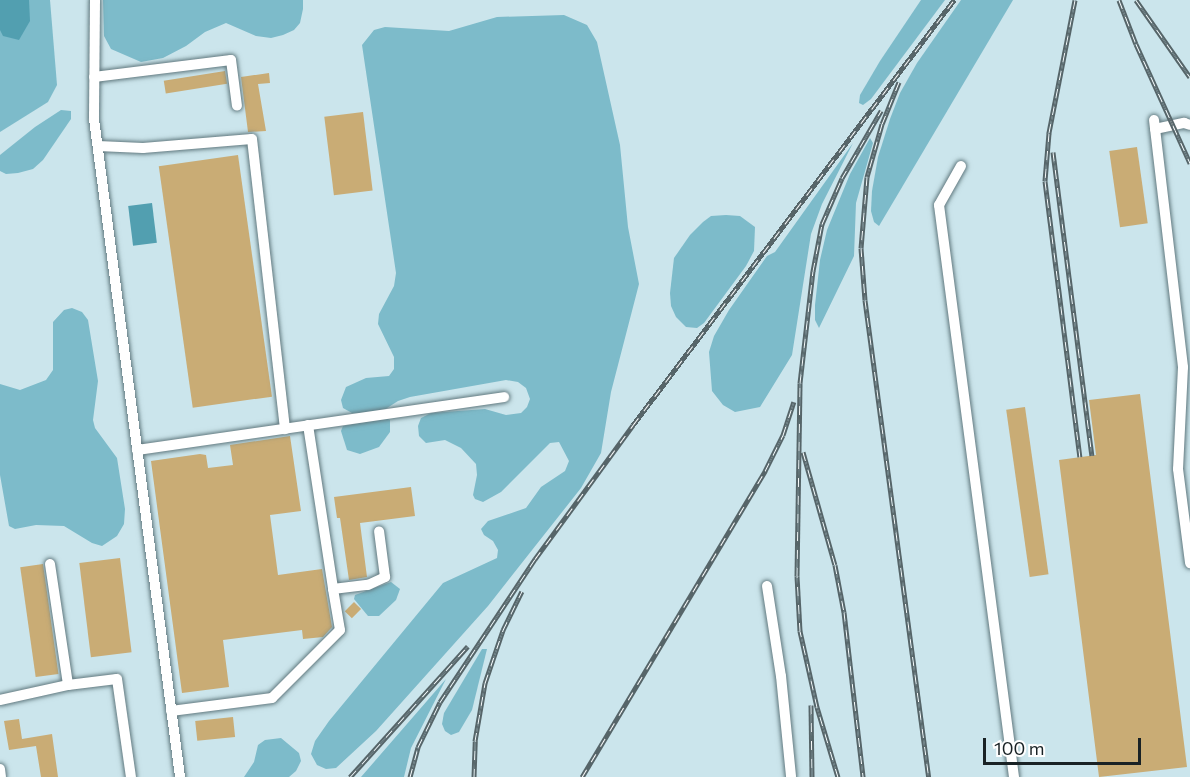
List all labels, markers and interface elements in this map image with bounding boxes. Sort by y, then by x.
scale bar [986,726,1144,764]
text: 100 m [994,737,1044,759]

